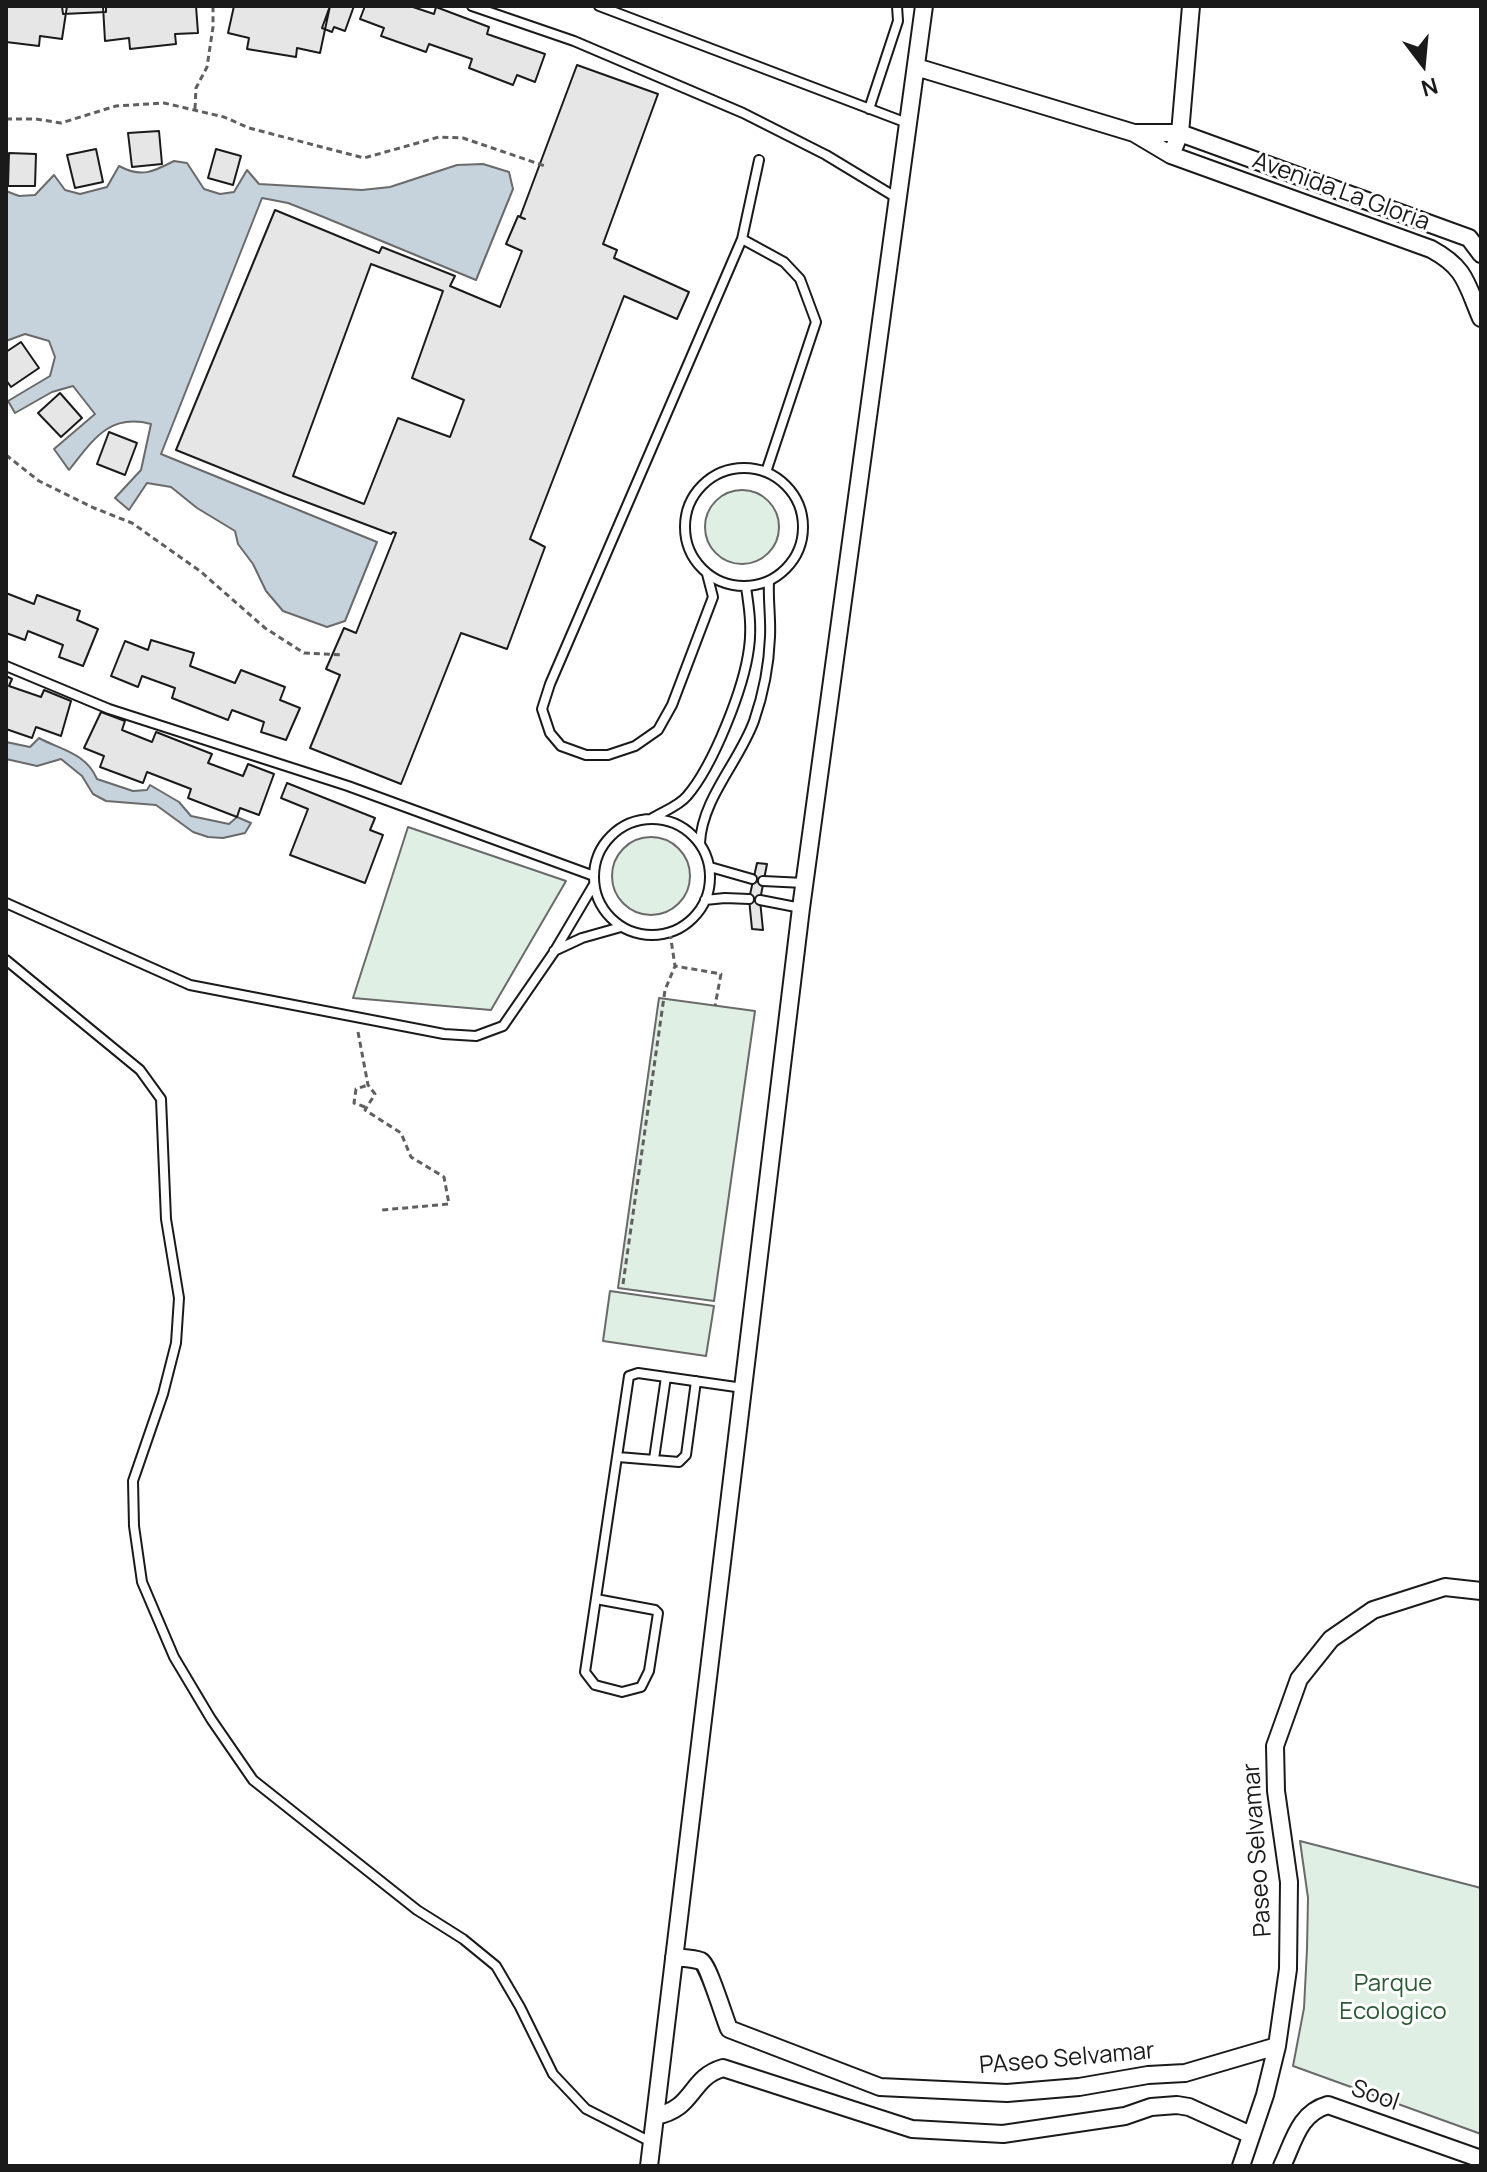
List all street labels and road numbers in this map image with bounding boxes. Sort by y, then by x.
street label: Avenida La Gloria [1248,147,1434,237]
street label: Paseo Selvamar [1238,1762,1278,1938]
street label: PAseo Selvamar [978,2037,1156,2081]
street label: Sool [1347,2074,1403,2118]

